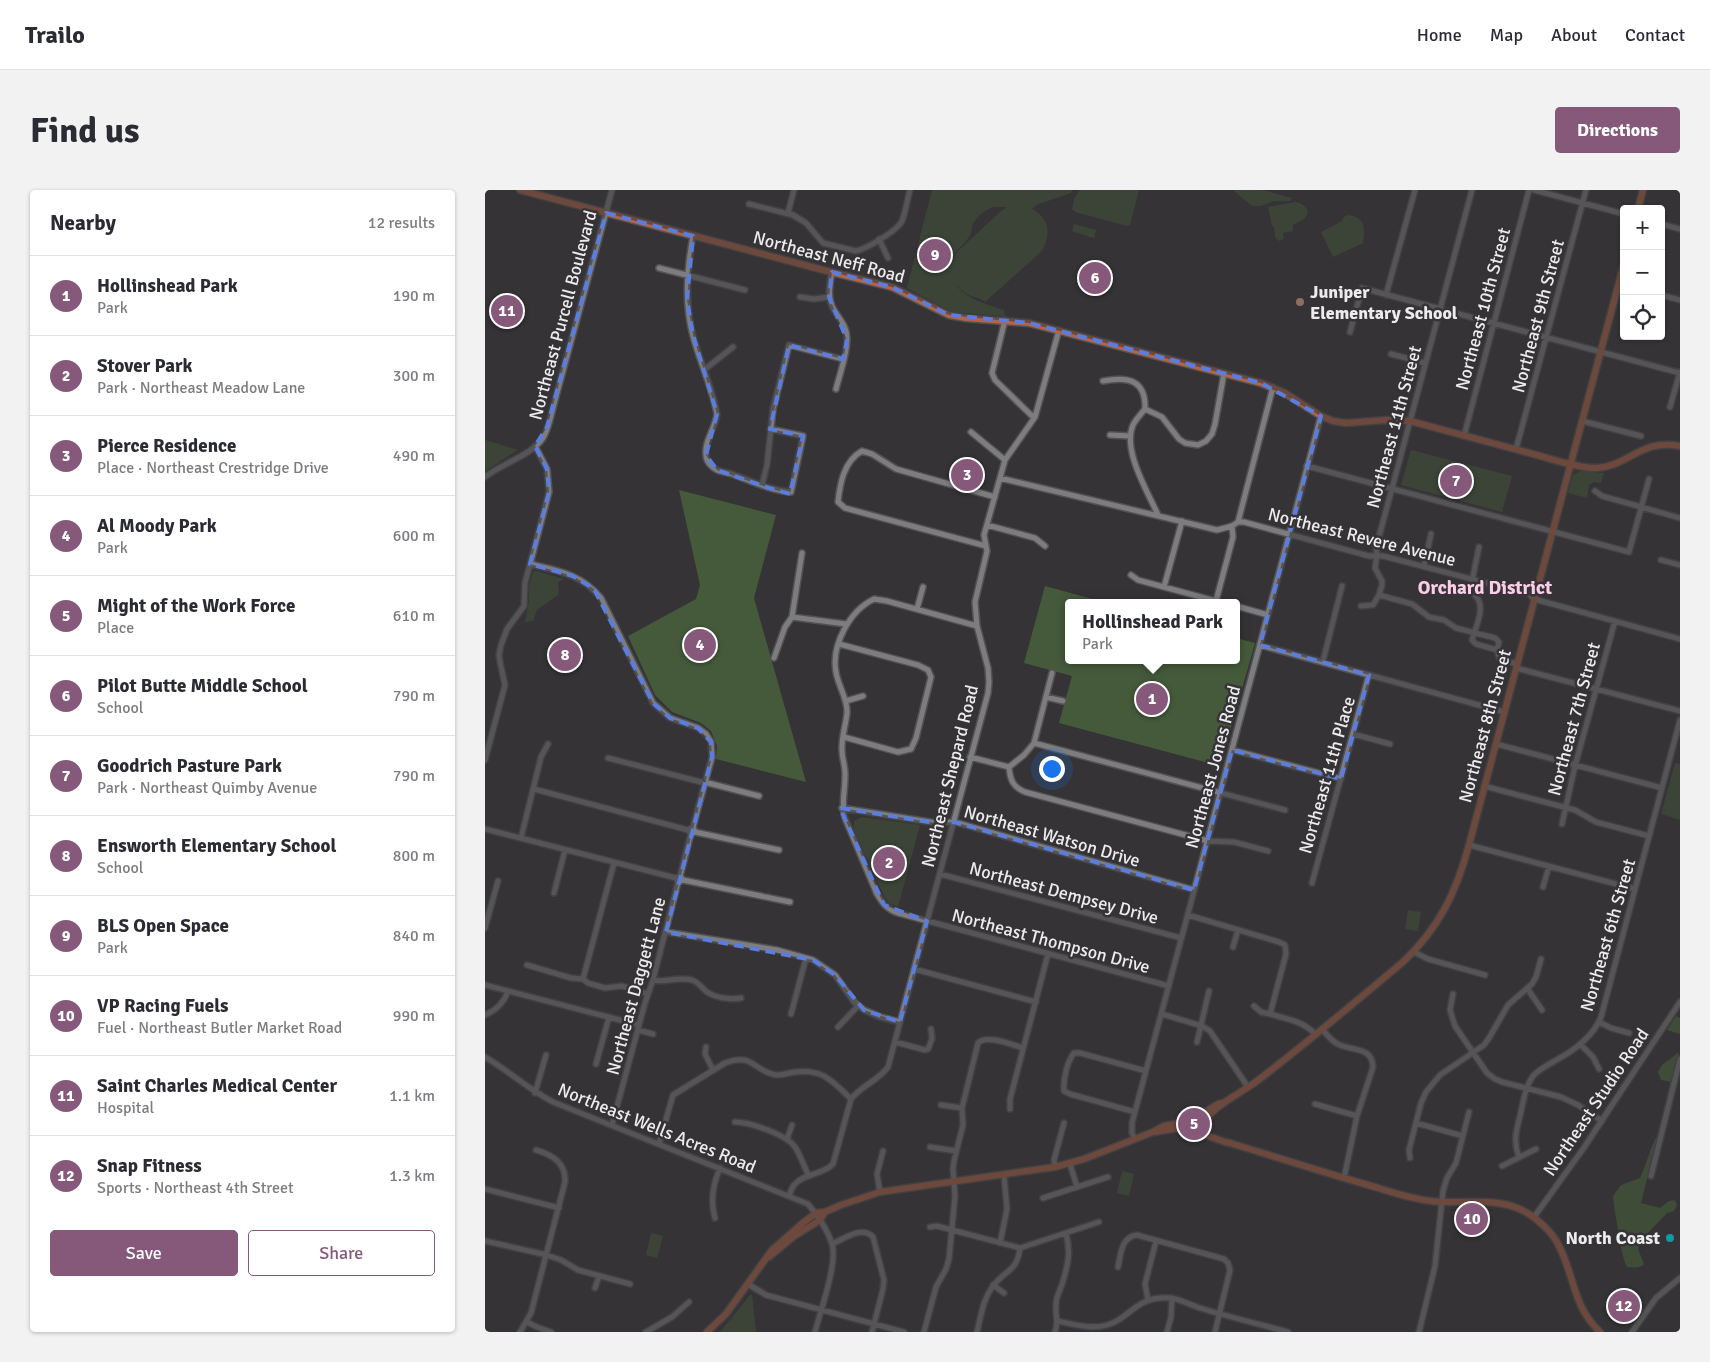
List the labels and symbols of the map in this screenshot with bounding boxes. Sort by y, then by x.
street label: Northeast Purcell Boulevard [524,208,602,422]
street label: Northeast 10th Street [1451,225,1515,393]
street label: Northeast Neff Road [751,226,907,288]
pin: 9 [919,236,951,274]
street label: Northeast 9th Street [1507,237,1569,395]
pin: 6 [1079,259,1111,297]
place label: Juniper Elementary School [1310,281,1458,324]
pin: 11 [491,292,523,330]
marker: Juniper Elementary School [1294,296,1306,308]
street label: Northeast 11th Street [1362,343,1426,511]
pin: 3 [951,456,983,494]
pin: 7 [1440,462,1472,500]
street label: Northeast Revere Avenue [1266,503,1458,571]
district label: Orchard District [1418,576,1552,600]
pin: 4 [684,626,716,664]
pin: 8 [549,636,581,674]
street label: Northeast 7th Street [1543,640,1605,798]
street label: Northeast 8th Street [1454,647,1516,805]
pin: 1 [1136,680,1168,718]
street label: Northeast Shepard Road [917,683,983,869]
street label: Northeast Jones Road [1181,683,1245,851]
street label: Northeast 11th Place [1294,694,1360,856]
your location [1039,756,1065,782]
street label: Northeast Watson Drive [961,800,1143,872]
pin: 2 [873,844,905,882]
street label: Northeast 6th Street [1576,856,1640,1014]
street label: Northeast Dempsey Drive [967,857,1161,929]
street label: Northeast Daggett Lane [602,895,670,1077]
street label: Northeast Thompson Drive [950,904,1152,978]
street label: Northeast Studio Road [1538,1024,1654,1180]
street label: Northeast Wells Acres Road [555,1078,759,1178]
pin: 5 [1178,1105,1210,1143]
pin: 10 [1456,1200,1488,1238]
place label: North Coast [1566,1227,1660,1249]
marker: North Coast [1664,1232,1676,1244]
pin: 12 [1608,1287,1640,1325]

